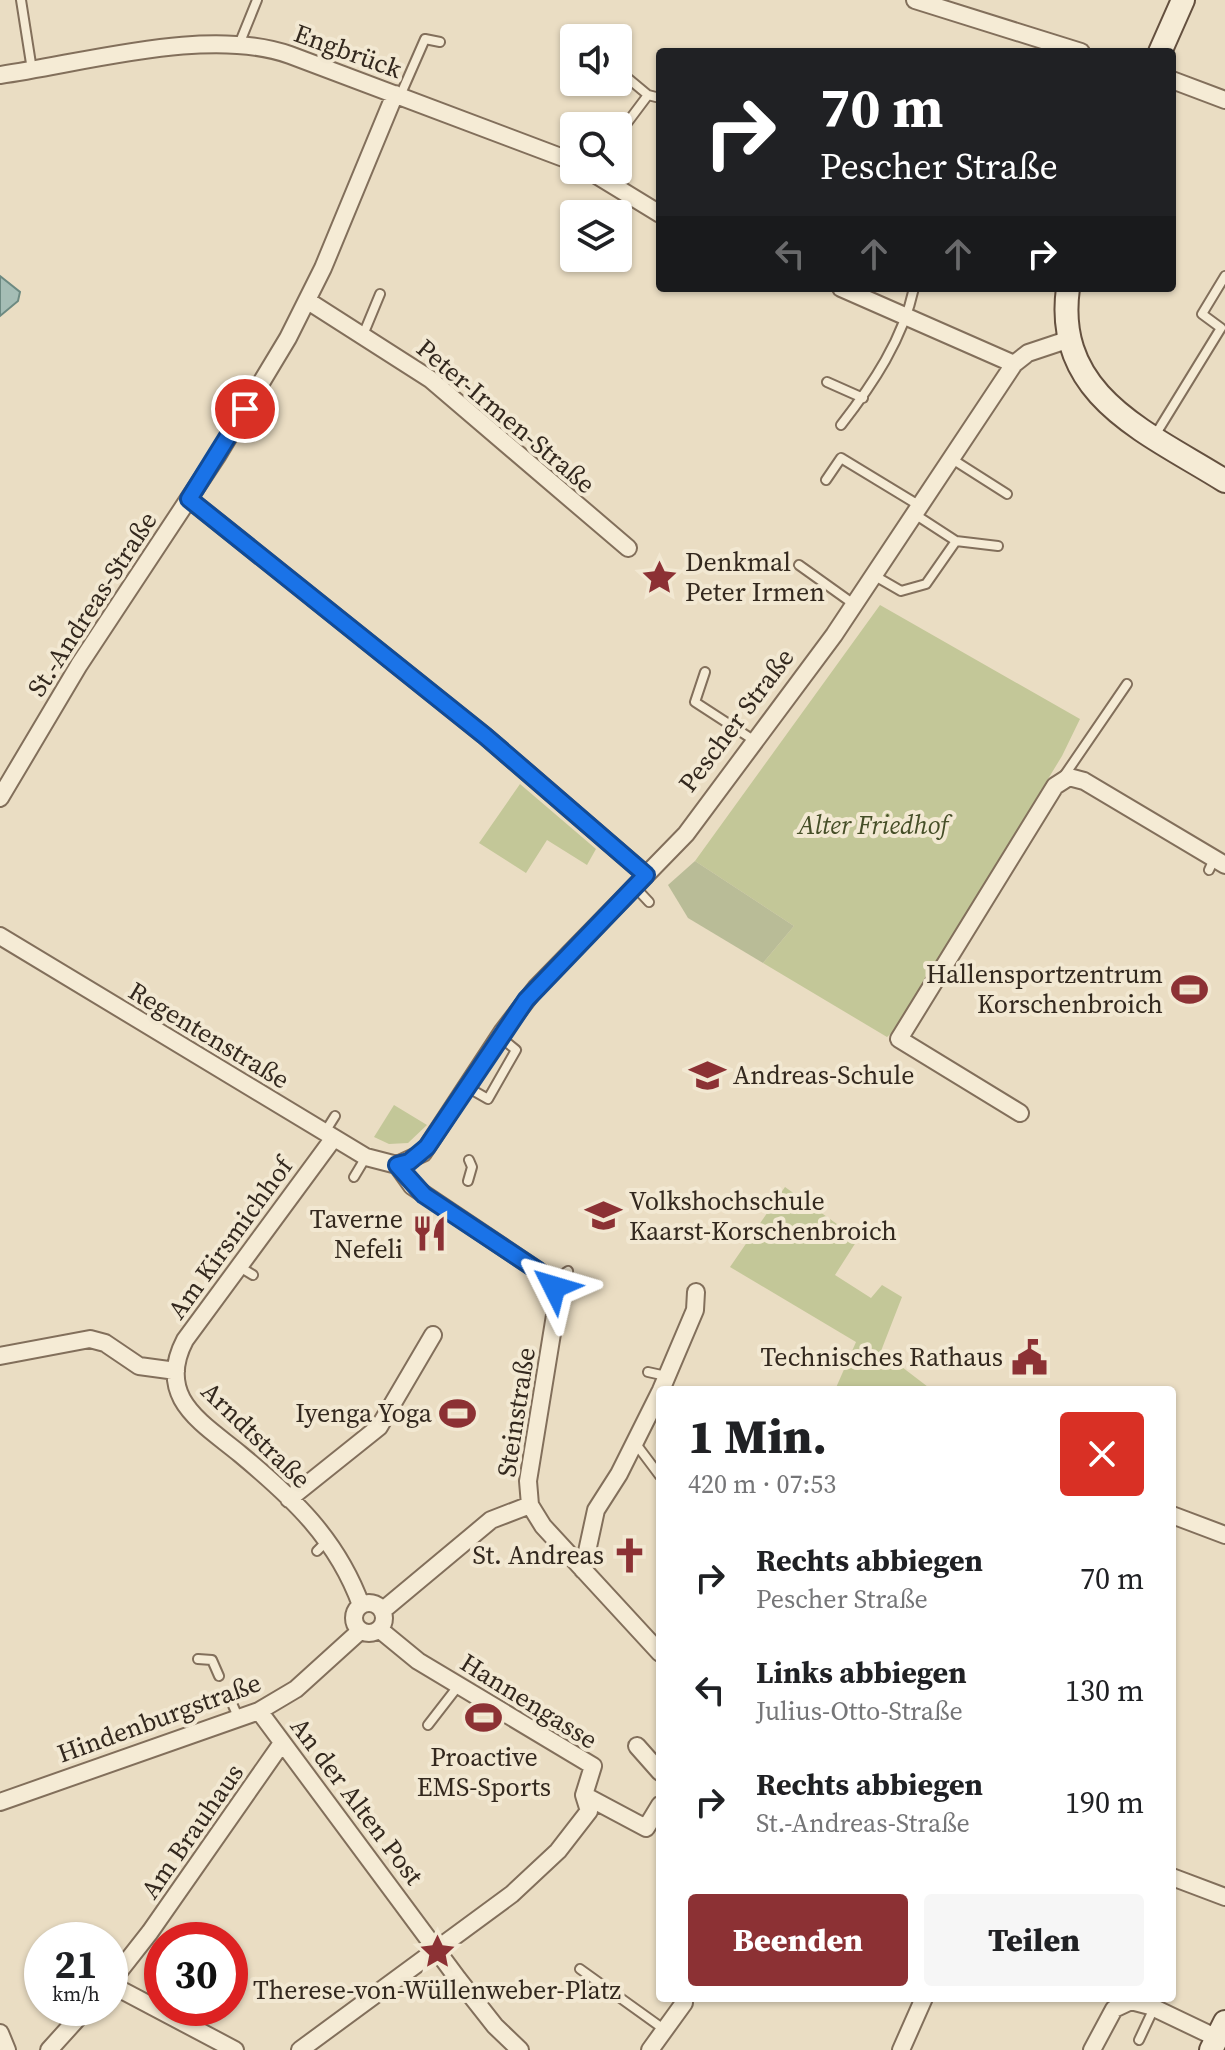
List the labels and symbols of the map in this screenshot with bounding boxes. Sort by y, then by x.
street label: Engbrück [289,15,408,87]
street label: Peter-Irmen-Straße [409,330,603,502]
pin [211,375,279,443]
street label: St.-Andreas-Straße [19,505,165,703]
place label: Denkmal Peter Irmen [685,544,825,610]
place icon: Denkmal Peter Irmen [640,558,678,596]
street label: Pescher Straße [670,641,802,799]
park label: Alter Friedhof [796,807,953,843]
place label: Hallensportzentrum Korschenbroich [926,956,1163,1022]
sports icon: Hallensportzentrum Korschenbroich [1170,970,1208,1008]
street label: Regentenstraße [122,973,296,1097]
school or university icon: Andreas-Schule [688,1056,726,1094]
place label: Andreas-Schule [733,1057,915,1093]
street label: Am Kirsmichhof [159,1147,303,1326]
place label: Volkshochschule Kaarst-Korschenbroich [629,1183,897,1249]
school or university icon: Volkshochschule Kaarst-Korschenbroich [584,1197,622,1235]
place label: Taverne Nefeli [310,1201,403,1267]
restaurant icon: Taverne Nefeli [410,1215,448,1253]
position arrow [512,1245,596,1329]
public building icon: Technisches Rathaus [1010,1338,1048,1376]
place label: Technisches Rathaus [760,1339,1003,1375]
street label: Steinstraße [488,1345,544,1479]
street label: Arndtstraße [193,1374,319,1496]
sports icon: Iyenga Yoga [439,1394,477,1432]
place label: Iyenga Yoga [295,1395,433,1431]
church icon: St. Andreas [611,1536,649,1574]
place label: St. Andreas [473,1537,604,1573]
street label: Hannengasse [453,1645,605,1757]
street label: Hindenburgstraße [52,1664,266,1772]
sports icon: Proactive EMS-Sports [465,1699,503,1737]
street label: An der Alten Post [282,1710,432,1893]
place label: Proactive EMS-Sports [417,1739,551,1805]
street label: Am Brauhaus [132,1756,252,1906]
speed limit sign: 30 [144,1922,248,2026]
place icon: Therese-von-Wüllenweber-Platz [418,1932,456,1970]
place label: Therese-von-Wüllenweber-Platz [253,1972,621,2008]

